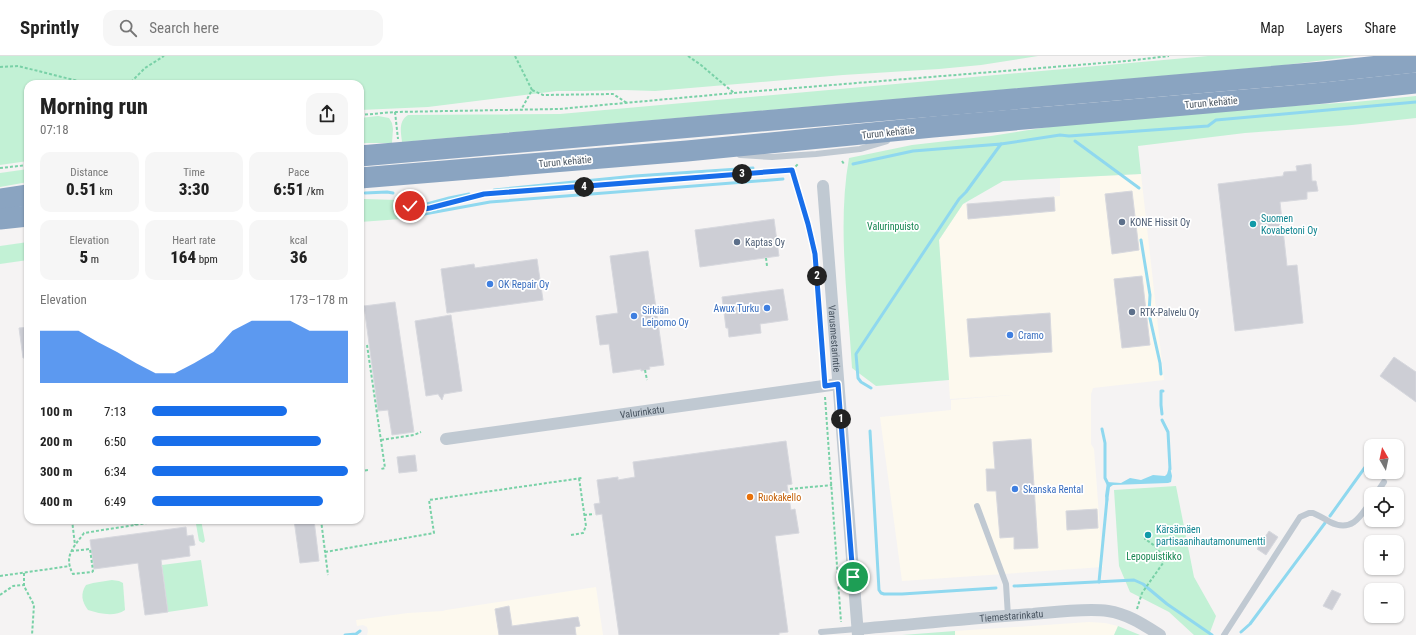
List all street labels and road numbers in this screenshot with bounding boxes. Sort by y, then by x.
street label: Turun kehätie [1184,95,1238,110]
street label: Turun kehätie [861,124,915,141]
street label: Turun kehätie [538,154,592,169]
street label: Varusmestarintie [826,305,843,373]
street label: Valurinkatu [619,403,665,421]
street label: Tiemestarinkatu [979,608,1044,624]

